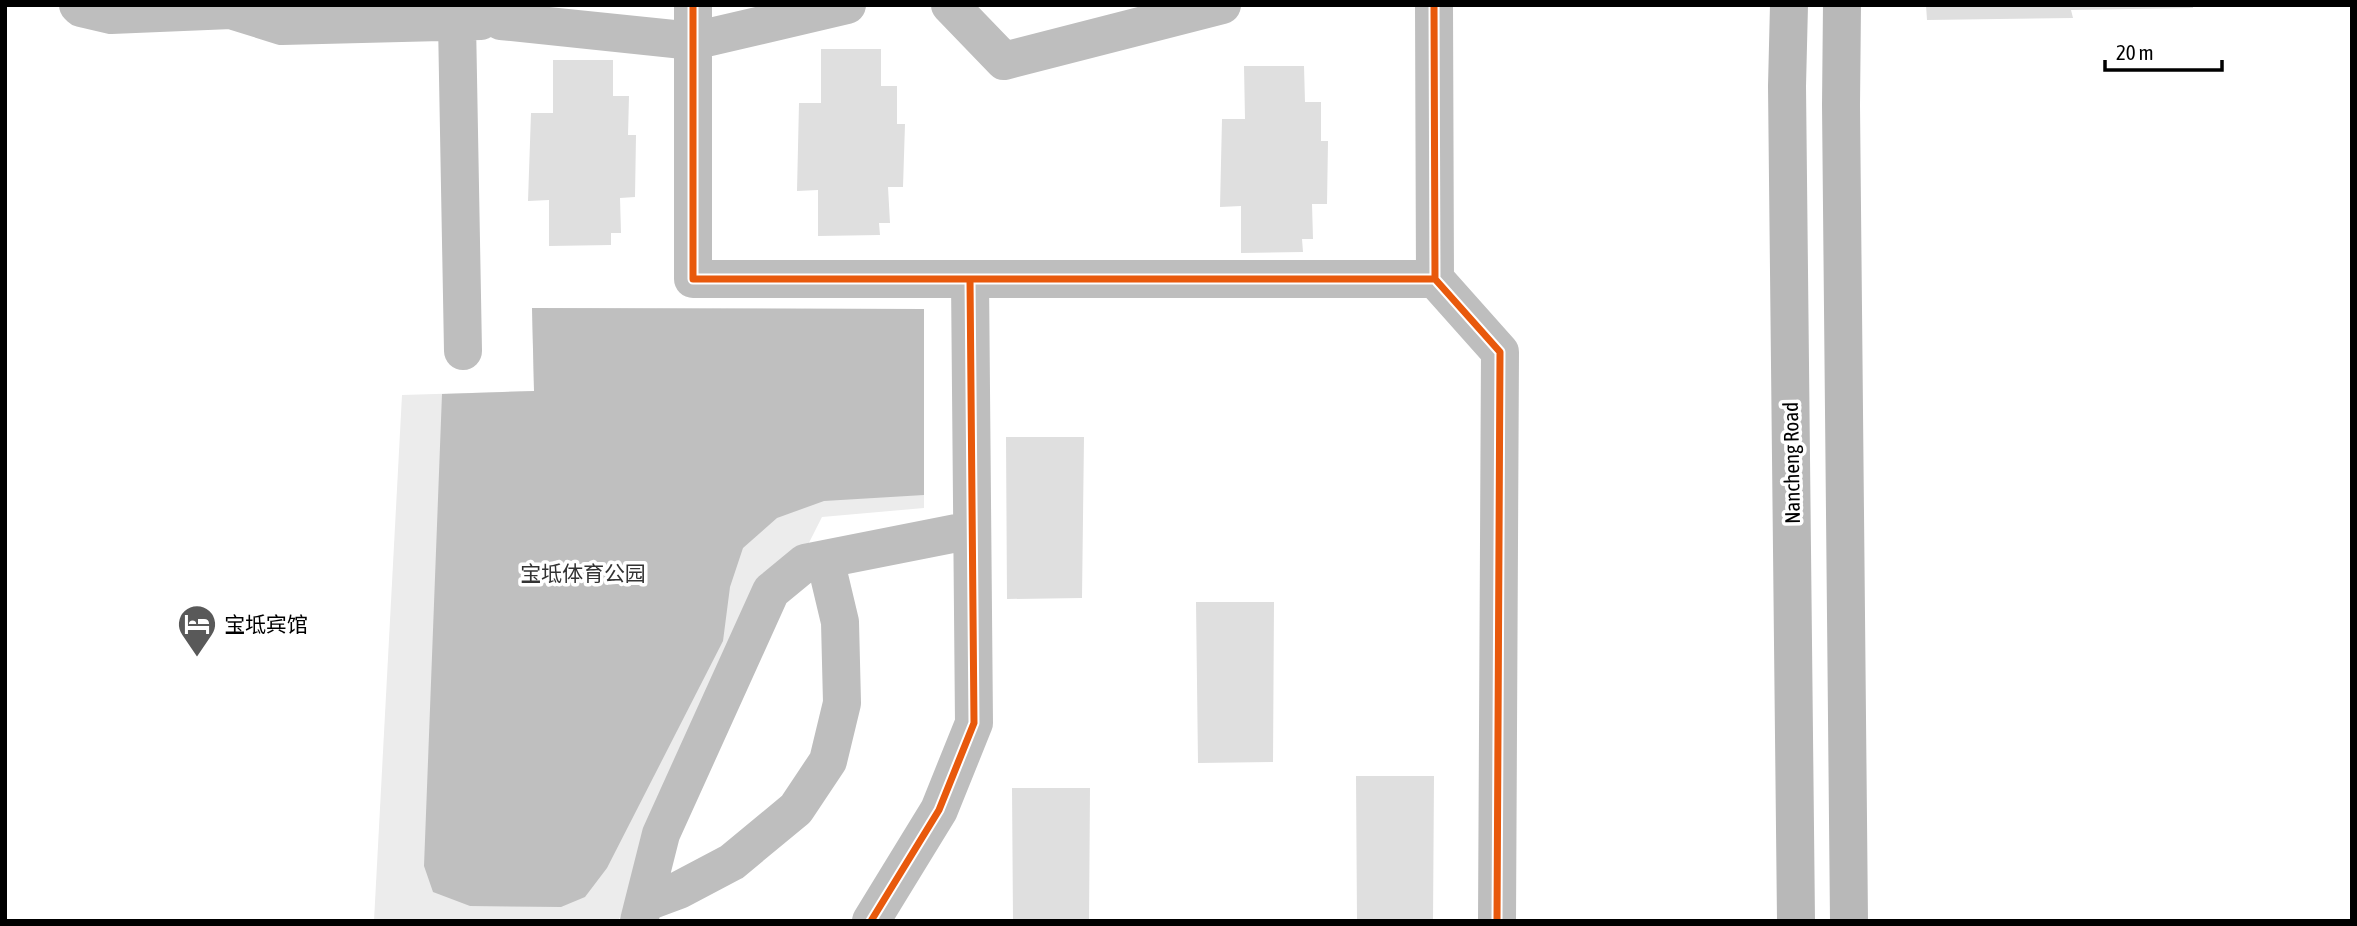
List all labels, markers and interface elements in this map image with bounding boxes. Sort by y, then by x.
scale bar [2105,28,2222,72]
text: 20 m [2116,40,2154,64]
street label: Nancheng Road [1778,402,1804,524]
park label: 宝坻体育公园 [520,561,646,585]
hotel icon: 宝坻宾馆 [176,603,218,658]
place label: 宝坻宾馆 [224,612,308,636]

